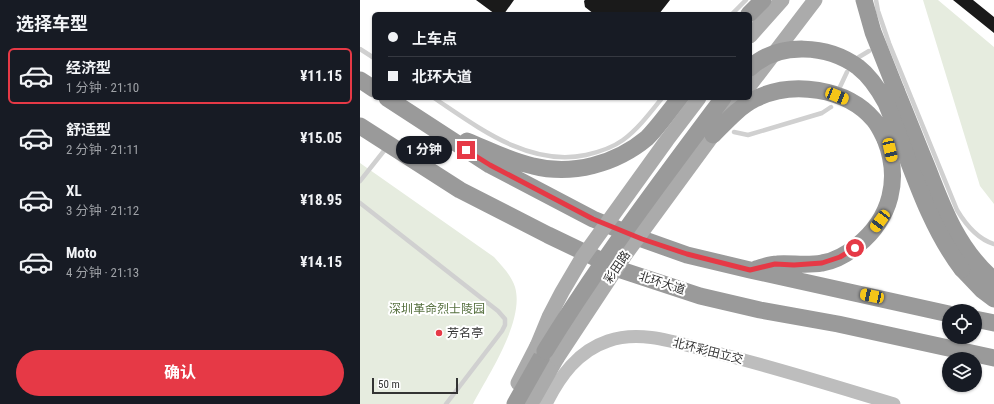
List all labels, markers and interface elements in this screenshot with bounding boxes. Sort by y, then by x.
text: 选择车型 [16,13,88,34]
text: 上车点 [412,30,457,48]
icon: car [18,58,54,94]
text: 经济型 [66,59,111,77]
text: ¥11.15 [300,67,342,85]
text: 北环大道 [412,68,472,86]
text: 1 分钟 · 21:10 [66,80,139,95]
car [824,86,850,106]
icon: car [18,120,54,156]
text: 舒适型 [66,121,111,139]
text: ¥15.05 [300,129,342,147]
callout: 1 分钟 [396,136,452,164]
car [881,137,899,163]
route end [457,141,475,159]
text: 2 分钟 · 21:11 [66,142,139,157]
text: 1 分钟 [406,142,442,157]
icon: car [18,182,54,218]
text: XL [66,182,82,200]
text: ¥18.95 [300,191,342,209]
text: 3 分钟 · 21:12 [66,203,139,218]
car [868,208,892,234]
route start [846,239,864,257]
icon: car [18,244,54,280]
text: Moto [66,244,97,262]
street label: 彩田路 [601,248,633,286]
text: ¥14.15 [300,253,342,271]
text: 4 分钟 · 21:13 [66,265,139,280]
street label: 北环大道 [637,269,687,297]
car [859,288,885,304]
park label: 深圳革命烈士陵园 [389,302,485,316]
map controls [942,304,982,392]
button: locate [942,304,982,344]
place label: 芳名亭 [447,326,483,340]
marker: 芳名亭 [434,328,444,338]
street label: 北环彩田立交 [671,335,745,367]
button: 确认 [16,350,344,396]
button: layers [942,352,982,392]
scale bar [372,376,458,395]
text: 50 m [378,378,400,391]

